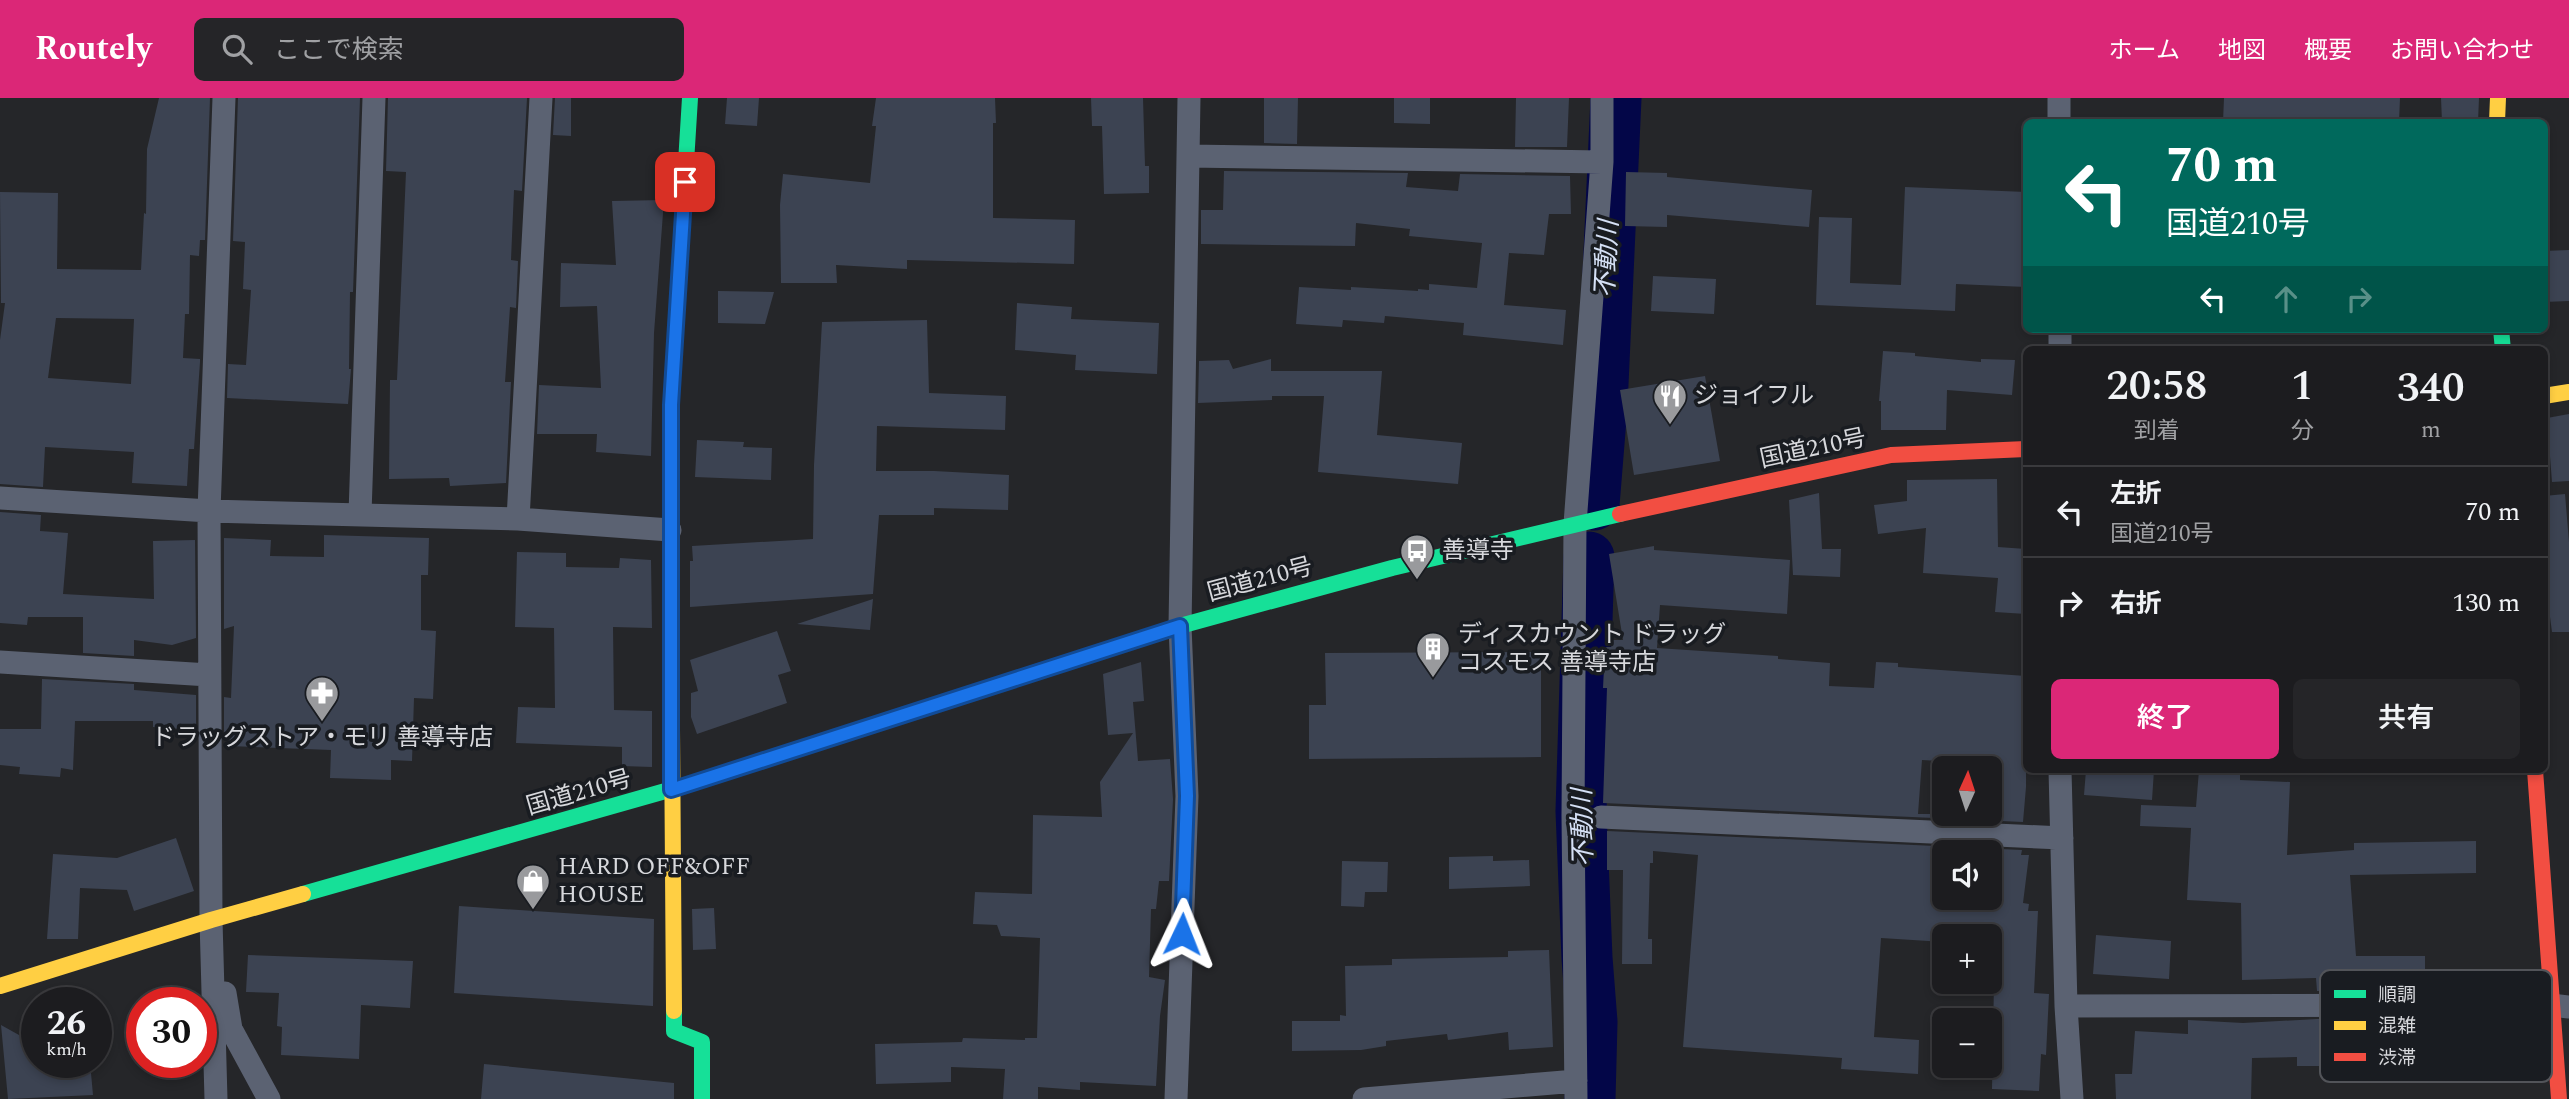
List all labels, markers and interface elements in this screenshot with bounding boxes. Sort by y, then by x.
search box [194,18,684,81]
text: Routely [35,24,152,74]
icon: search [218,30,256,68]
text: ここで検索 [274,30,404,70]
text: ホーム [2109,33,2180,69]
text: 地図 [2218,33,2266,69]
text: 概要 [2304,33,2352,69]
text: お問い合わせ [2390,33,2534,69]
text: 70 m [2166,129,2277,204]
icon: left [2051,147,2142,238]
pin [655,152,715,212]
icon: arrive [666,163,704,201]
text: 国道210号 [2166,200,2310,249]
water label: 不動川 [1585,216,1629,299]
icon: left [2194,280,2232,318]
icon: ahead [2267,280,2305,318]
icon: right [2340,280,2378,318]
text: 20:58 [2106,355,2207,418]
text: 1 [2291,355,2313,418]
text: 340 [2397,357,2465,420]
restaurant icon: ジョイフル [1651,377,1689,426]
place label: ジョイフル [1694,378,1814,414]
text: m [2421,413,2441,448]
text: 到着 [2134,414,2180,449]
text: 分 [2291,414,2314,449]
street label: 国道210号 [1756,420,1870,478]
text: 左折 [2110,474,2162,514]
text: 70 m [2465,492,2520,532]
icon: left [2051,493,2089,531]
text: 国道210号 [2110,517,2214,552]
bus stop icon: 善導寺 [1398,532,1436,581]
place label: 善導寺 [1442,533,1514,569]
street label: 国道210号 [1203,549,1317,611]
text: 130 m [2452,583,2520,623]
icon: right [2051,584,2089,622]
text: 右折 [2110,584,2162,624]
place label: ディスカウント ドラッグ コスモス 善導寺店 [1458,617,1726,681]
building icon: ディスカウント ドラッグ コスモス 善導寺店 [1414,630,1452,679]
pharmacy icon: ドラッグストア・モリ 善導寺店 [303,674,341,723]
button: 終了 [2051,679,2279,759]
button: 共有 [2293,679,2520,759]
place label: ドラッグストア・モリ 善導寺店 [151,720,493,756]
north arrow [1932,756,2002,826]
map controls [1932,756,2002,1078]
street label: 国道210号 [522,761,636,825]
water label: 不動川 [1562,786,1604,867]
button: sound [1932,840,2002,910]
place label: HARD OFF&OFF HOUSE [558,849,750,913]
shop icon: HARD OFF&OFF HOUSE [514,862,552,911]
position arrow [1145,897,1219,971]
button: + [1932,924,2002,994]
legend [2320,970,2552,1082]
text: 順調 [2378,981,2416,1010]
speed limit sign: 30 [126,987,217,1078]
text: 26 [47,997,86,1050]
button: − [1932,1008,2002,1078]
text: 混雑 [2378,1012,2416,1041]
text: km/h [46,1036,87,1063]
text: 渋滞 [2378,1044,2416,1073]

